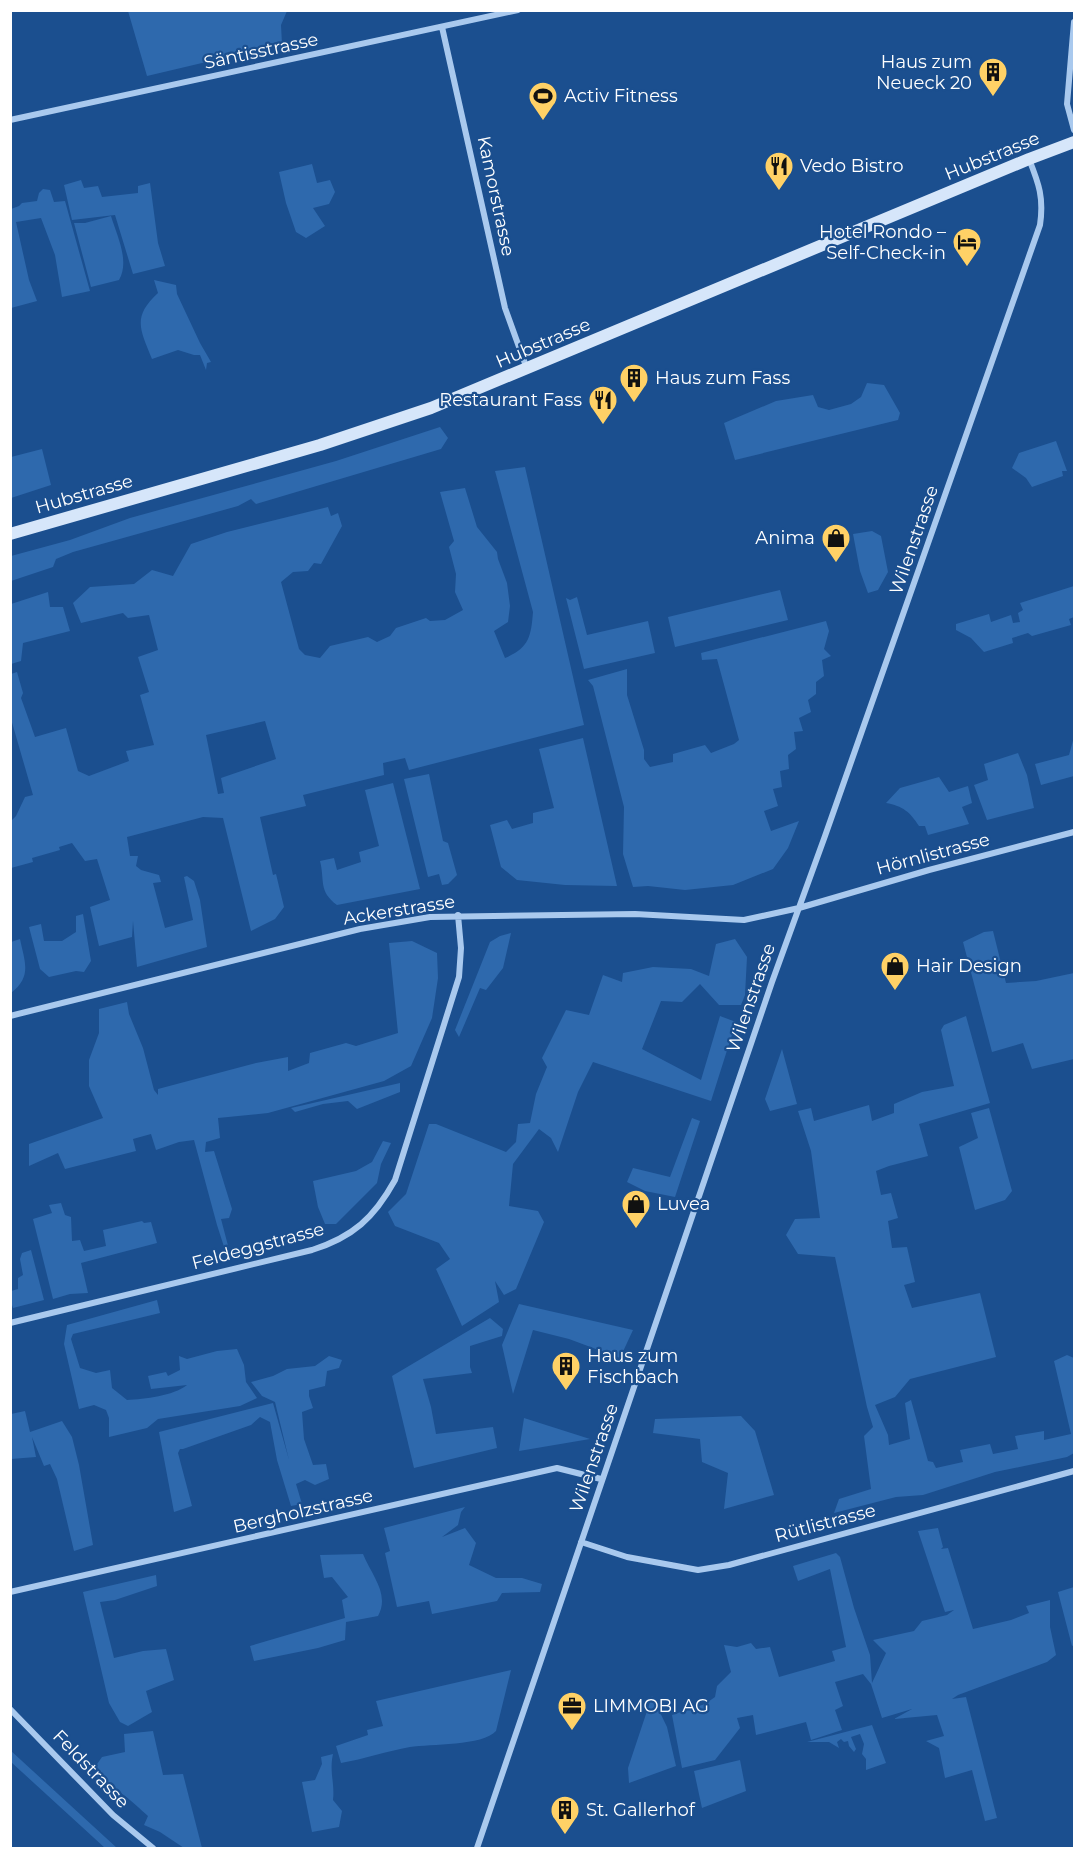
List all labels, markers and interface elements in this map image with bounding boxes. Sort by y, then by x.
street label: Säntisstrasse [202,28,320,74]
place label: Haus zum Neueck 20 [876,51,972,94]
building icon: Haus zum Neueck 20 [977,56,1009,98]
sports icon: Activ Fitness [527,80,559,122]
place label: Activ Fitness [564,85,678,107]
street label: Hubstrasse [941,127,1043,185]
street label: Kamorstrasse [473,134,520,258]
restaurant icon: Vedo Bistro [763,150,795,192]
place label: Vedo Bistro [800,155,903,177]
place label: Hotel Rondo – Self-Check-in [819,221,946,264]
hotel icon: Hotel Rondo – Self-Check-in [951,226,983,268]
street label: Hubstrasse [492,313,594,373]
building icon: Haus zum Fass [618,362,650,404]
place label: Haus zum Fass [655,367,790,389]
restaurant icon: Restaurant Fass [587,384,619,426]
place label: Restaurant Fass [439,389,582,411]
street label: Hubstrasse [33,470,135,518]
street label: Wilenstrasse [885,482,943,597]
shop icon: Anima [820,522,852,564]
place label: Anima [755,527,815,549]
street label: Hörnlistrasse [874,828,992,880]
street label: Ackerstrasse [342,890,457,930]
street label: Wilenstrasse [722,940,780,1055]
shop icon: Hair Design [879,950,911,992]
place label: Hair Design [916,955,1022,977]
shop icon: Luvea [620,1188,652,1230]
place label: Luvea [657,1193,710,1215]
street label: Feldeggstrasse [189,1218,327,1274]
place label: Haus zum Fischbach [587,1345,679,1388]
building icon: Haus zum Fischbach [550,1350,582,1392]
street label: Wilenstrasse [565,1400,623,1515]
street label: Bergholzstrasse [231,1484,375,1538]
street label: Rütlistrasse [772,1499,878,1547]
office icon: LIMMOBI AG [556,1690,588,1732]
place label: LIMMOBI AG [593,1695,709,1717]
street label: Feldstrasse [48,1725,134,1813]
building icon: St. Gallerhof [549,1794,581,1836]
place label: St. Gallerhof [586,1799,696,1821]

